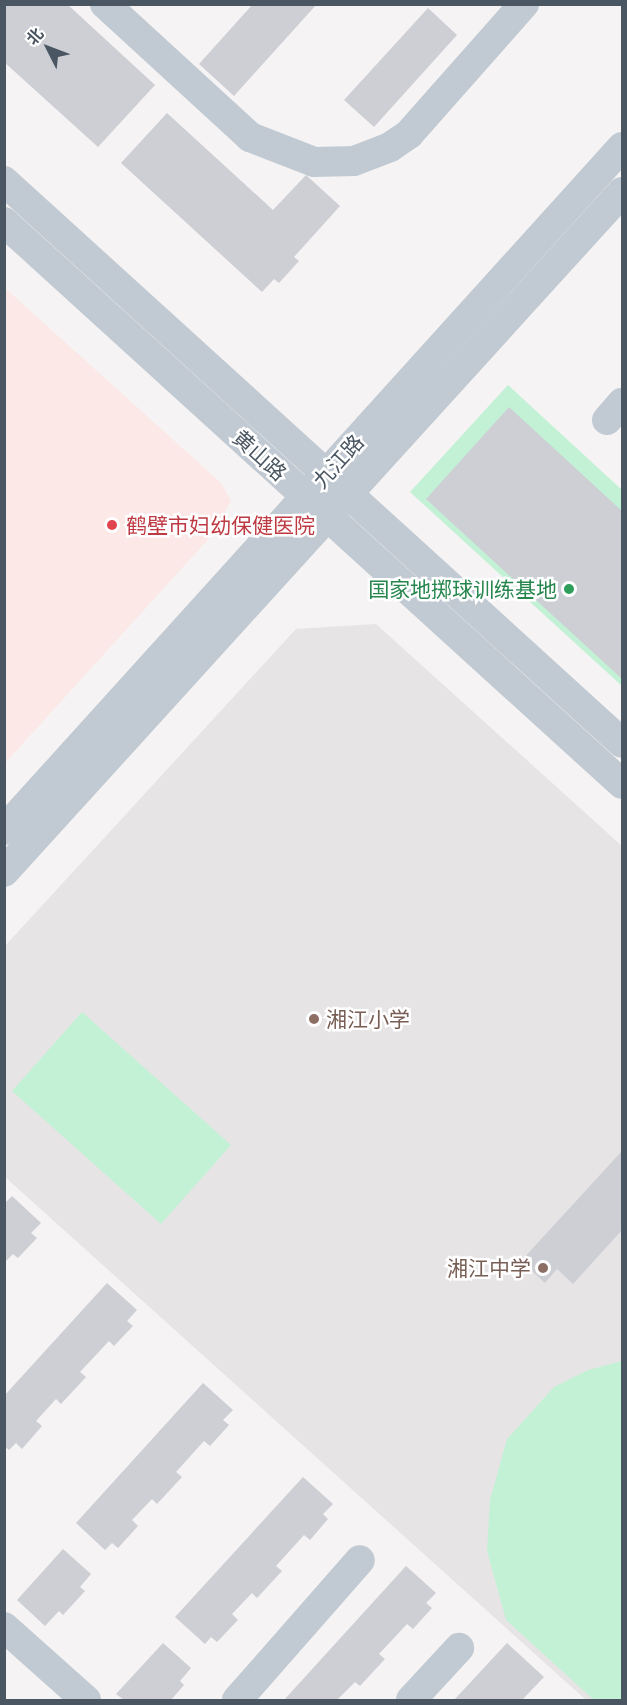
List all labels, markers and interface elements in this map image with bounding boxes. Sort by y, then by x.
north arrow [18,18,78,78]
text: 北 [21,23,48,49]
street label: 黄山路 [228,425,292,485]
street label: 九江路 [308,429,368,493]
place label: 鹤壁市妇幼保健医院 [126,512,315,538]
marker: 鹤壁市妇幼保健医院 [103,516,121,534]
place label: 国家地掷球训练基地 [368,576,557,602]
marker: 国家地掷球训练基地 [562,582,576,596]
place label: 湘江小学 [326,1006,410,1032]
marker: 湘江小学 [307,1012,321,1026]
place label: 湘江中学 [447,1255,531,1281]
marker: 湘江中学 [536,1261,550,1275]

